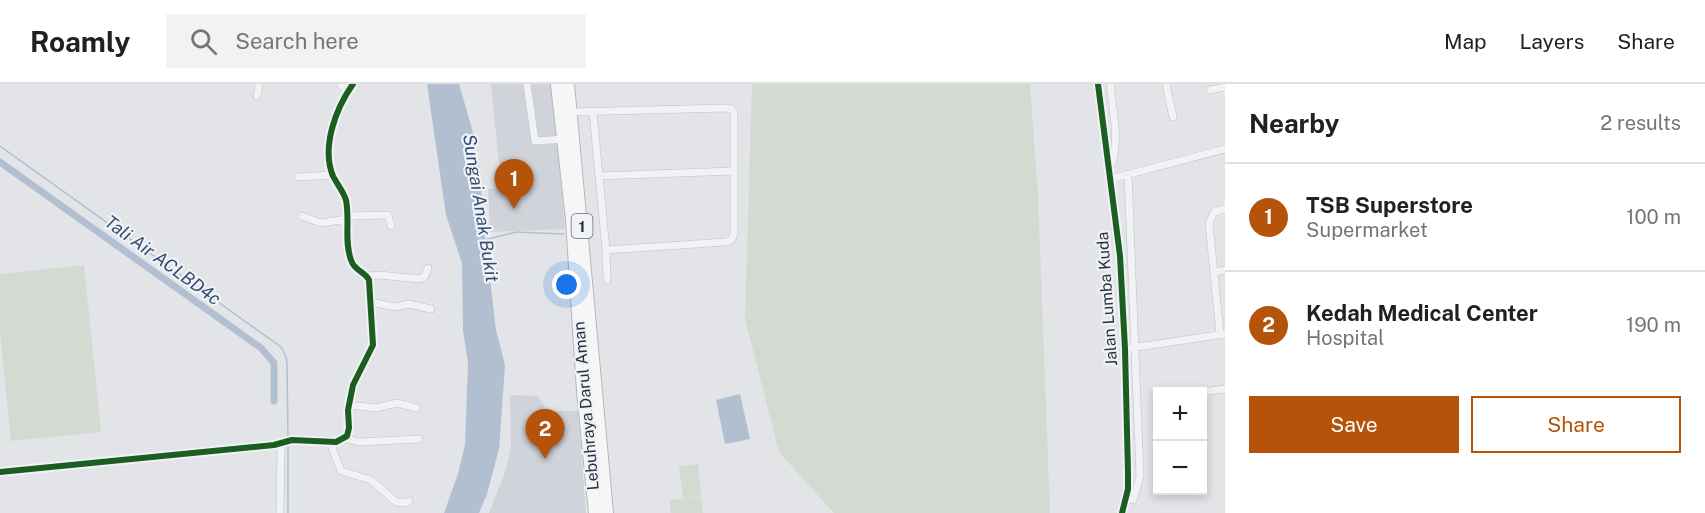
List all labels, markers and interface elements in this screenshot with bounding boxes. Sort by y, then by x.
search box [166,14,586,68]
text: Roamly [30,25,130,58]
icon: search [187,25,220,58]
text: Search here [235,28,359,54]
text: Map [1444,29,1487,54]
text: Layers [1520,29,1584,54]
text: Share [1617,29,1675,54]
text: Nearby [1249,108,1339,139]
text: 2 results [1600,111,1681,135]
water label: Sungai Anak Bukit [459,132,503,284]
pin: 1 [494,160,534,209]
text: TSB Superstore [1306,192,1473,218]
text: 1 [1264,205,1273,229]
text: 100 m [1626,205,1681,229]
water label: Tali Air ACLBD4c [101,211,225,309]
road number: 1 [572,214,592,238]
text: Supermarket [1306,218,1428,242]
street label: Jalan Lumba Kuda [1093,231,1121,367]
your location [552,270,581,299]
text: Kedah Medical Center [1306,300,1538,326]
text: 2 [1262,313,1275,337]
text: 190 m [1626,313,1681,337]
street label: Lebuhraya Darul Aman [569,321,603,491]
text: Hospital [1306,326,1384,350]
map controls [1153,387,1207,495]
button: + [1153,387,1207,441]
button: Save [1249,396,1459,453]
button: Share [1471,396,1681,453]
pin: 2 [526,410,564,459]
button: − [1153,441,1207,495]

